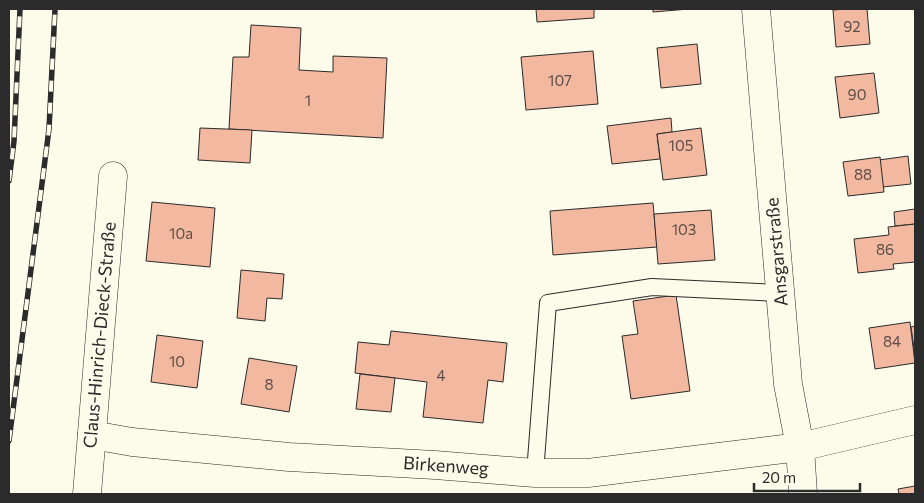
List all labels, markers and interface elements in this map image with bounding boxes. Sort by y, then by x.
house number: 92 [843,17,861,35]
house number: 107 [548,71,572,89]
house number: 90 [848,85,866,103]
house number: 1 [305,91,311,109]
house number: 105 [669,136,693,154]
house number: 88 [854,165,872,183]
street label: Ansgarstraße [760,197,792,307]
house number: 103 [672,220,696,238]
street label: Claus-Hinrich-Dieck-Straße [78,221,120,449]
house number: 10a [169,224,193,242]
house number: 86 [876,240,894,258]
house number: 84 [883,332,901,350]
house number: 10 [169,352,185,370]
house number: 4 [437,366,446,384]
house number: 8 [264,375,274,393]
street label: Birkenweg [403,451,490,479]
scale bar [754,460,860,492]
text: 20 m [762,468,796,486]

